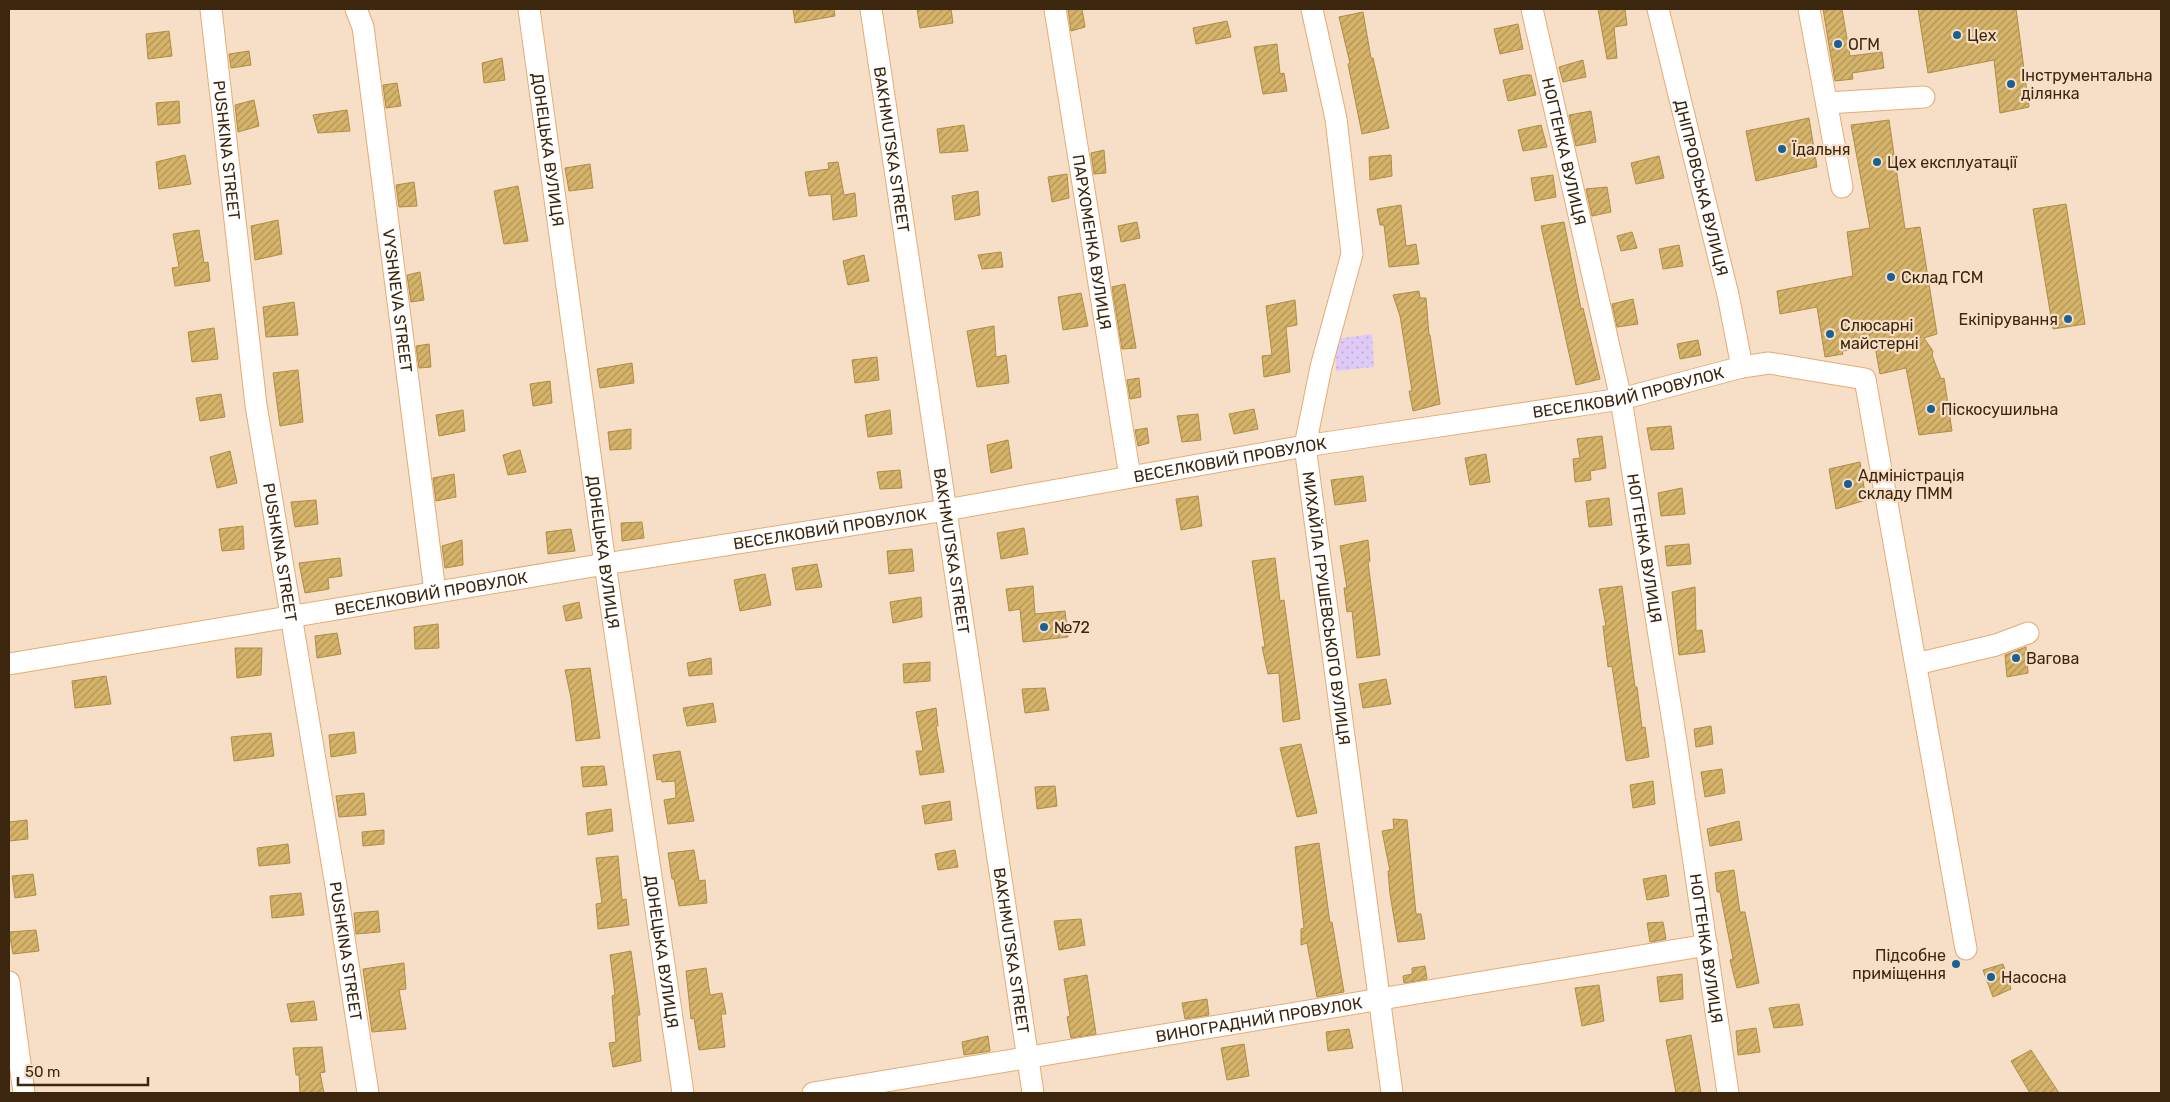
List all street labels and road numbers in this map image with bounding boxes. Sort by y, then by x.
street label: BAKHMUTSKA STREET [870,65,913,234]
street label: ДОНЕЦЬКА ВУЛИЦЯ [528,72,568,228]
street label: НОГТЕНКА ВУЛИЦЯ [1538,76,1590,227]
street label: PUSHKINA STREET [209,79,244,221]
street label: ДНІПРОВСЬКА ВУЛИЦЯ [1671,98,1732,278]
street label: ПАРХОМЕНКА ВУЛИЦЯ [1068,153,1115,331]
street label: VYSHNEVA STREET [379,228,416,374]
street label: ВЕСЕЛКОВИЙ ПРОВУЛОК [1531,363,1726,422]
street label: ВЕСЕЛКОВИЙ ПРОВУЛОК [1132,434,1328,486]
street label: BAKHMUTSKA STREET [930,467,973,635]
street label: МИХАЙЛА ГРУШЕВСЬКОГО ВУЛИЦЯ [1299,470,1354,746]
street label: НОГТЕНКА ВУЛИЦЯ [1623,472,1666,624]
street label: ДОНЕЦЬКА ВУЛИЦЯ [583,474,623,630]
street label: PUSHKINA STREET [259,482,301,623]
street label: ВЕСЕЛКОВИЙ ПРОВУЛОК [732,504,928,554]
street label: ВЕСЕЛКОВИЙ ПРОВУЛОК [333,568,529,619]
street label: BAKHMUTSKA STREET [989,866,1033,1035]
street label: НОГТЕНКА ВУЛИЦЯ [1686,872,1727,1025]
street label: ДОНЕЦЬКА ВУЛИЦЯ [641,874,682,1030]
street label: PUSHKINA STREET [325,880,366,1022]
street label: ВИНОГРАДНИЙ ПРОВУЛОК [1154,993,1364,1046]

